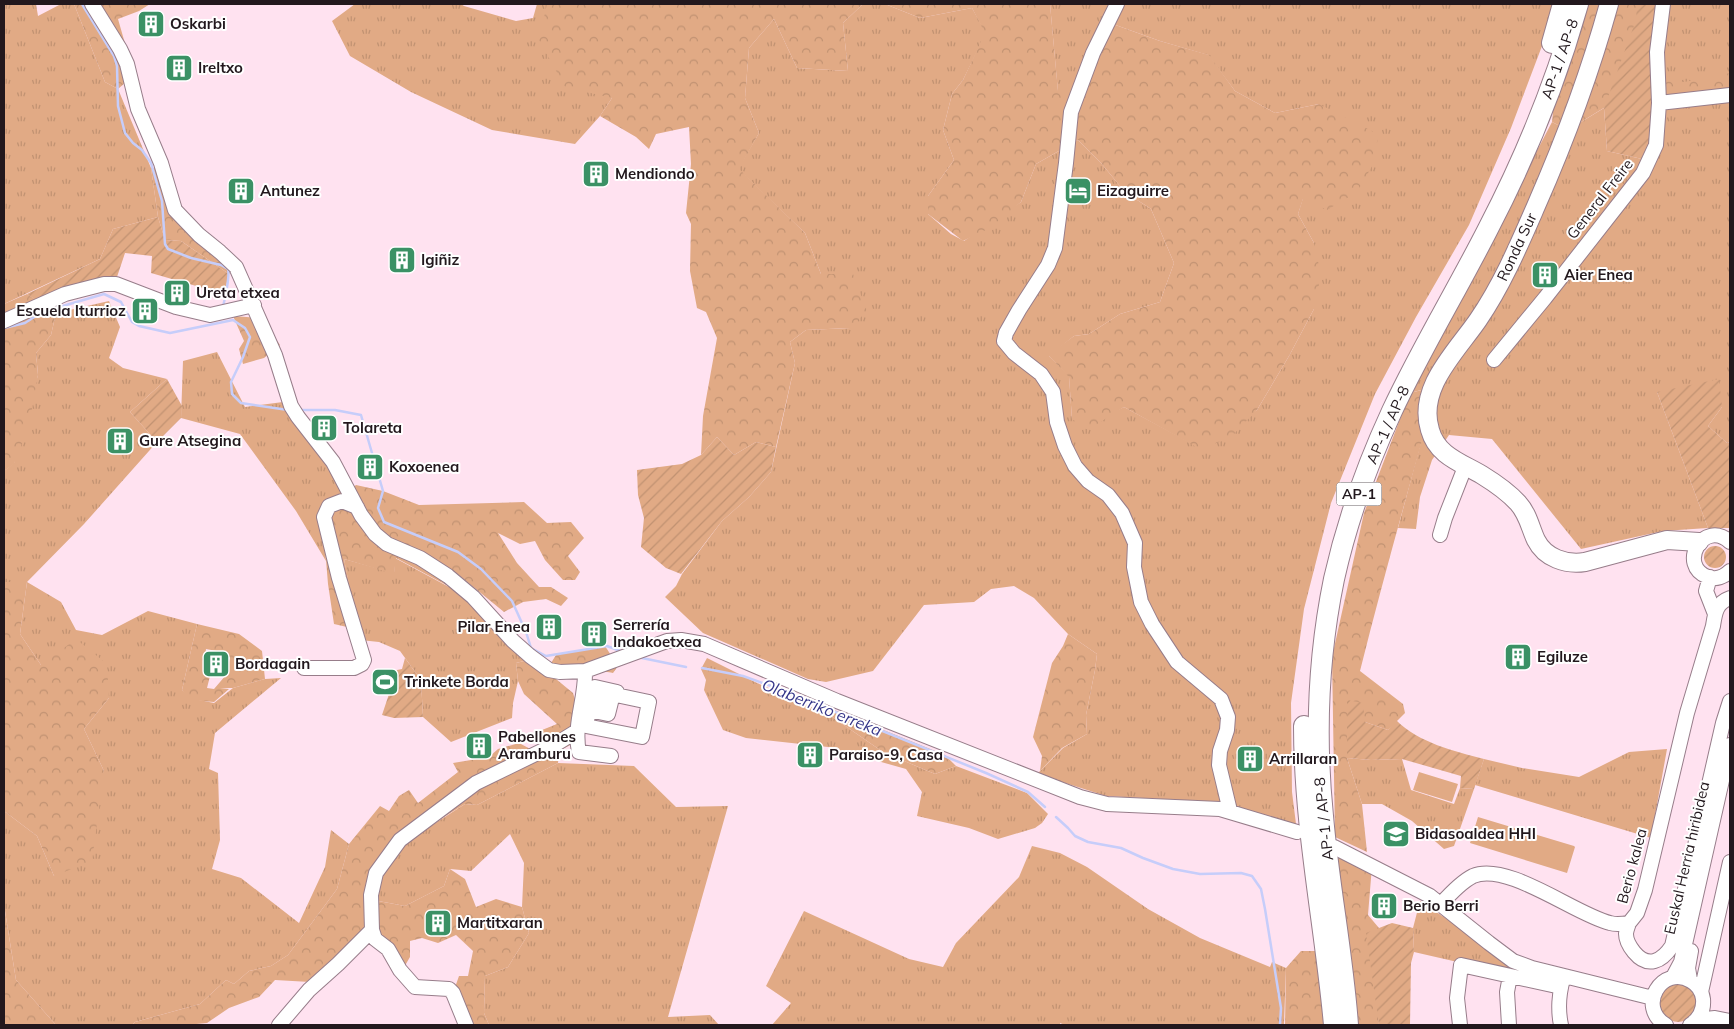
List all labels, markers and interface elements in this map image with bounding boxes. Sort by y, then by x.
building icon: Oskarbi [136,9,166,39]
place label: Oskarbi [170,14,226,33]
street label: AP-1 / AP-8 [1537,16,1582,101]
building icon: Ireltxo [164,53,194,83]
place label: Ireltxo [198,58,243,77]
street label: General Freire [1562,155,1637,243]
building icon: Mendiondo [581,159,611,189]
place label: Mendiondo [615,164,695,183]
building icon: Antunez [226,176,256,206]
hotel icon: Eizaguirre [1063,176,1093,206]
place label: Antunez [260,181,320,200]
place label: Eizaguirre [1097,181,1169,200]
street label: Ronda Sur [1493,209,1541,284]
building icon: Igiñiz [387,245,417,275]
place label: Igiñiz [421,250,459,269]
building icon: Aier Enea [1530,260,1560,290]
place label: Aier Enea [1564,265,1633,284]
building icon: Ureta etxea [162,278,192,308]
place label: Ureta etxea [196,283,280,302]
building icon: Escuela Iturrioz [130,296,160,326]
place label: Escuela Iturrioz [16,301,126,320]
street label: AP-1 / AP-8 [1362,383,1413,467]
building icon: Tolareta [309,413,339,443]
place label: Tolareta [343,418,402,437]
building icon: Gure Atsegina [105,426,135,456]
place label: Gure Atsegina [139,431,241,450]
building icon: Koxoenea [355,452,385,482]
place label: Koxoenea [389,457,459,476]
road number: AP-1 [1336,482,1382,506]
building icon: Pilar Enea [534,612,564,642]
place label: Serrería Indakoetxea [613,615,702,651]
place label: Pilar Enea [457,617,530,636]
building icon: Serrería Indakoetxea [579,619,609,649]
building icon: Egiluze [1503,642,1533,672]
place label: Egiluze [1537,647,1588,666]
building icon: Bordagain [201,649,231,679]
place label: Bordagain [235,654,310,673]
sports icon: Trinkete Borda [370,667,400,697]
place label: Trinkete Borda [404,672,509,691]
water label: Olaberriko erreka [759,674,885,740]
place label: Pabellones Aramburu [498,727,576,763]
building icon: Pabellones Aramburu [464,731,494,761]
building icon: Paraiso-9, Casa [795,740,825,770]
building icon: Arrillaran [1235,744,1265,774]
place label: Paraiso-9, Casa [829,745,943,764]
place label: Arrillaran [1269,749,1337,768]
street label: AP-1 / AP-8 [1310,776,1337,862]
street label: Euskal Herria hiribidea [1660,780,1713,936]
school or university icon: Bidasoaldea HHI [1381,819,1411,849]
place label: Bidasoaldea HHI [1415,824,1536,843]
street label: Berio kalea [1612,826,1651,906]
building icon: Berio Berri [1369,891,1399,921]
place label: Berio Berri [1403,896,1479,915]
building icon: Martitxaran [423,908,453,938]
place label: Martitxaran [457,913,543,932]

